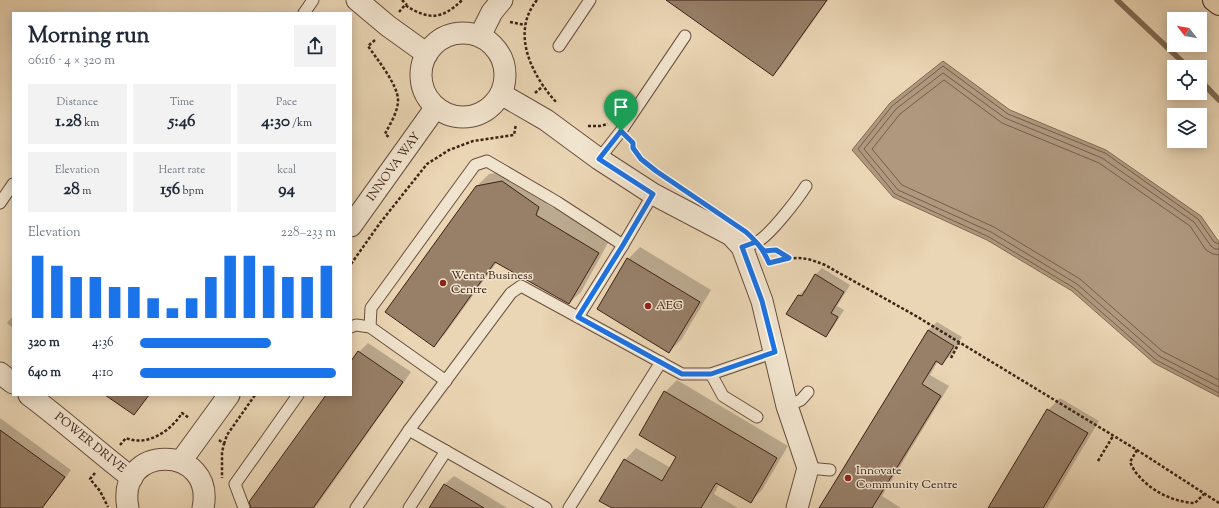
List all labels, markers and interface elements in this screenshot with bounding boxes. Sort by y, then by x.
north arrow [1167,12,1207,52]
map controls [1167,12,1207,148]
text: Morning run [28,21,150,53]
button: share [294,25,336,67]
text: 06:16 · 4 × 320 m [28,52,115,70]
button: locate [1167,60,1207,100]
pin [604,90,638,131]
text: Distance [57,94,98,110]
text: Time [170,94,194,110]
text: Pace [276,94,297,110]
icon: arrive [610,96,632,118]
button: layers [1167,108,1207,148]
text: 1.28 [55,110,82,134]
text: 5:46 [168,110,196,134]
text: 4:30 [261,110,290,134]
text: km [82,115,99,131]
text: /km [290,115,312,131]
street label: INNOVA WAY [363,128,425,205]
text: Elevation [55,162,100,178]
text: Heart rate [159,162,205,178]
text: kcal [277,162,296,178]
text: 28 [63,178,80,202]
text: 156 [160,178,180,202]
text: 94 [278,178,295,202]
text: m [80,183,91,199]
text: bpm [180,183,204,199]
text: Elevation [28,224,81,242]
text: 228–233 m [281,224,336,242]
place label: Wenta Business Centre [451,267,533,299]
marker: Wenta Business Centre [438,278,448,288]
place label: AEG [656,297,683,315]
marker: AEG [643,301,653,311]
text: 320 m [28,334,60,352]
text: 4:36 [92,334,114,352]
text: 640 m [28,364,61,382]
text: 4:10 [92,364,113,382]
street label: POWER DRIVE [50,408,130,478]
place label: Innovate Community Centre [856,462,958,494]
marker: Innovate Community Centre [843,473,853,483]

